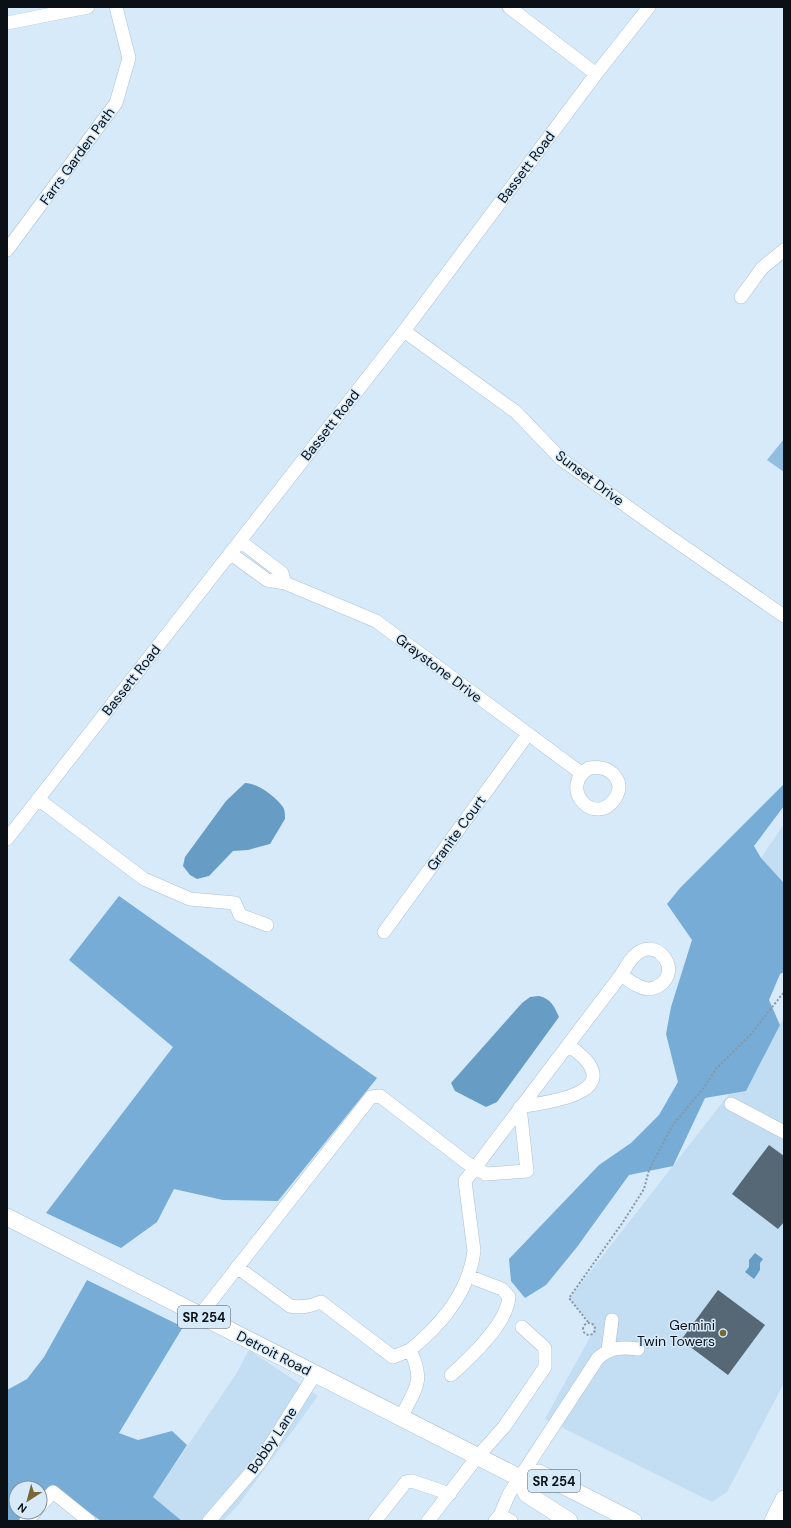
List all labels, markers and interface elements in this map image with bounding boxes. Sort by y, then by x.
street label: Farrs Garden Path [36,104,118,208]
street label: Bassett Road [493,128,559,206]
street label: Bassett Road [297,386,363,464]
street label: Sunset Drive [552,446,628,510]
street label: Graystone Drive [392,630,486,706]
street label: Bassett Road [98,641,164,719]
street label: Granite Court [423,792,489,874]
road number: SR 254 [178,1306,230,1328]
place label: Gemini Twin Towers [637,1316,715,1350]
street label: Detroit Road [234,1327,314,1379]
marker: Gemini Twin Towers [718,1328,728,1338]
street label: Bobby Lane [243,1403,301,1477]
road number: SR 254 [528,1470,580,1492]
north arrow [8,1480,48,1520]
text: N [15,1500,29,1516]

